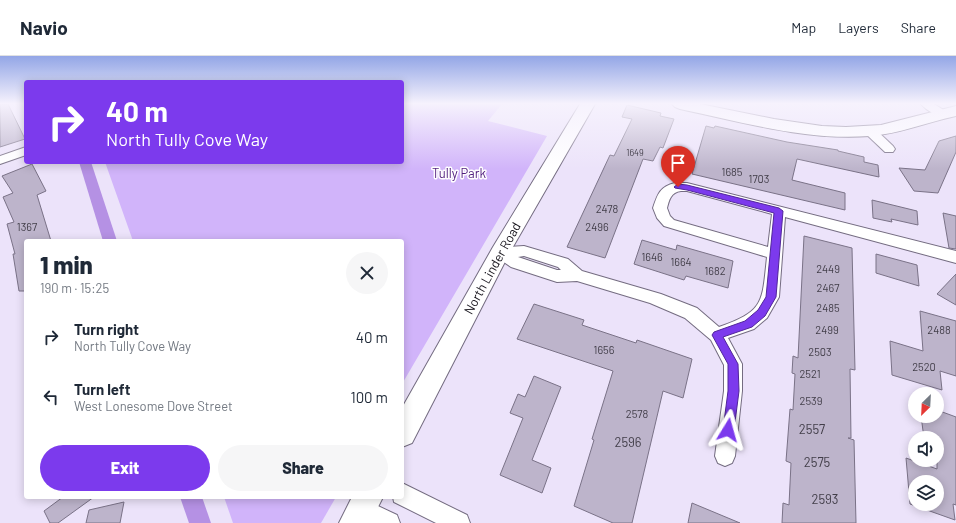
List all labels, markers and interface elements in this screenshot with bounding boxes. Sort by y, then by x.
text: Navio [20,16,68,39]
text: Map [791,19,816,36]
text: Layers [838,19,879,36]
text: Share [901,19,936,36]
text: 40 m [106,94,168,128]
icon: right [40,96,92,148]
text: North Tully Cove Way [106,128,268,150]
pin [661,146,695,187]
house number: 1649 [626,147,644,158]
icon: arrive [667,152,689,174]
park label: Tully Park [432,165,486,181]
house number: 1685 [722,165,743,178]
house number: 1703 [749,172,769,185]
house number: 2478 [596,202,619,215]
street label: North Linder Road [460,219,524,317]
house number: 1367 [17,220,37,233]
house number: 2496 [585,220,609,233]
text: 1 min [40,250,93,279]
house number: 1646 [641,250,663,263]
button: close [346,252,388,294]
house number: 1664 [670,255,692,268]
house number: 2449 [816,262,840,275]
house number: 1682 [704,264,726,277]
text: 190 m · 15:25 [40,280,109,296]
house number: 2467 [817,281,839,294]
house number: 2485 [816,301,840,314]
text: Turn right [74,320,139,338]
house number: 2499 [815,323,839,336]
house number: 2488 [927,323,951,336]
icon: right [40,326,62,348]
text: 40 m [356,328,388,346]
text: North Tully Cove Way [74,338,191,354]
house number: 1656 [594,343,615,356]
house number: 2503 [808,345,832,358]
house number: 2520 [912,360,936,373]
house number: 2521 [799,367,821,380]
text: Turn left [74,380,130,398]
icon: left [40,386,62,408]
north arrow [908,387,944,423]
map controls [908,387,944,511]
text: 100 m [350,388,388,406]
house number: 2539 [800,394,823,407]
text: West Lonesome Dove Street [74,398,233,414]
house number: 2578 [626,407,649,420]
position arrow [707,409,749,451]
house number: 2557 [799,421,825,437]
button: sound [908,431,944,467]
house number: 2596 [614,434,642,450]
button: Exit [40,445,210,491]
button: Share [218,445,388,491]
house number: 2575 [804,454,831,470]
button: layers [908,475,944,511]
house number: 2593 [811,491,839,507]

